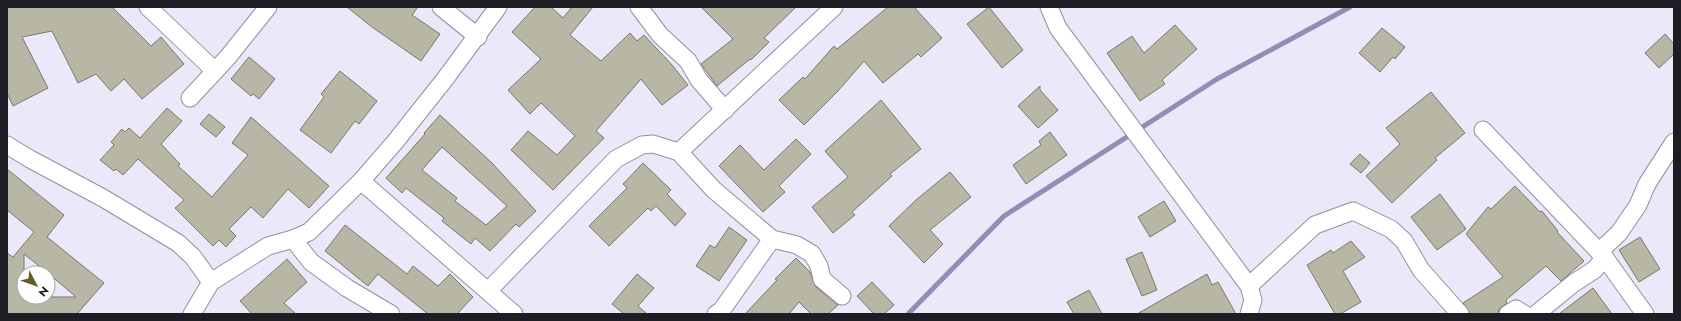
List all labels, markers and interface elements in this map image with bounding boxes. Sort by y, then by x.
north arrow [16,265,56,305]
text: N [35,283,52,300]

